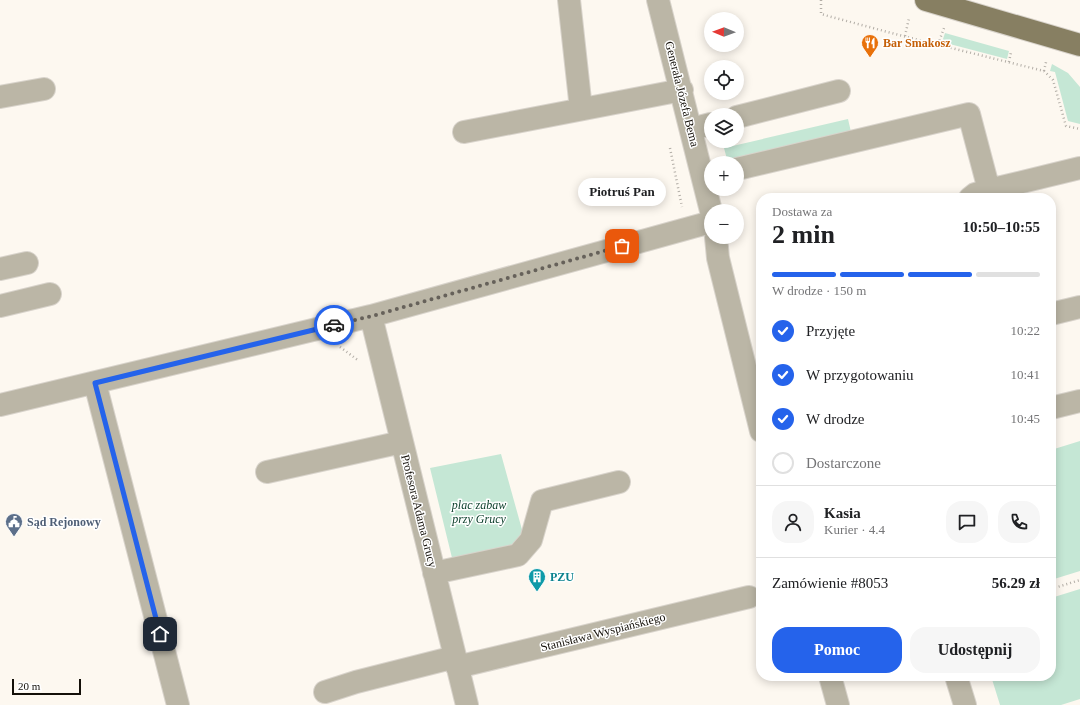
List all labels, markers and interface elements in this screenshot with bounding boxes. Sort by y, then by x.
north arrow [704,12,744,52]
map controls [704,12,744,244]
restaurant icon: Bar Smakosz [860,33,880,58]
place label: Bar Smakosz [883,36,951,50]
street label: Generała Józefa Bema [662,40,702,149]
button: locate [704,60,744,100]
button: layers [704,108,744,148]
button: + [704,156,744,196]
callout: Piotruś Pan [578,178,666,206]
text: Piotruś Pan [589,184,655,199]
button: − [704,204,744,244]
text: Dostawa za [772,204,832,219]
text: 10:50–10:55 [963,219,1040,235]
text: 2 min [772,220,835,249]
pin [605,229,639,263]
icon: bag [611,235,633,257]
text: W drodze · 150 m [772,283,866,298]
courier [314,305,354,345]
icon: car [323,314,345,336]
icon: check [772,320,794,342]
text: Przyjęte [806,323,855,339]
text: 10:22 [1010,323,1040,338]
icon: check [772,364,794,386]
text: W przygotowaniu [806,367,914,383]
text: 10:41 [1010,367,1040,382]
icon: check [772,408,794,430]
text: W drodze [806,411,864,427]
text: 10:45 [1010,411,1040,426]
street label: Profesora Adama Grucy [398,453,440,569]
text: Dostarczone [806,455,881,471]
park label: plac zabaw przy Grucy [451,498,507,526]
button: person [772,501,814,543]
button: chat [946,501,988,543]
button: phone [998,501,1040,543]
text: Kasia [824,505,861,521]
public building icon: Sąd Rejonowy [4,512,24,537]
place label: Sąd Rejonowy [27,515,101,529]
text: Kurier · 4.4 [824,522,885,537]
building icon: PZU [527,567,547,592]
place label: PZU [550,570,574,584]
text: Zamówienie #8053 [772,575,888,591]
text: 56.29 zł [992,575,1040,591]
street label: Stanisława Wyspiańskiego [539,610,667,654]
pin [143,617,177,651]
icon: home [149,623,171,645]
button: Pomoc [772,627,902,673]
button: Udostępnij [910,627,1040,673]
scale bar [12,677,81,696]
text: 20 m [18,680,40,692]

